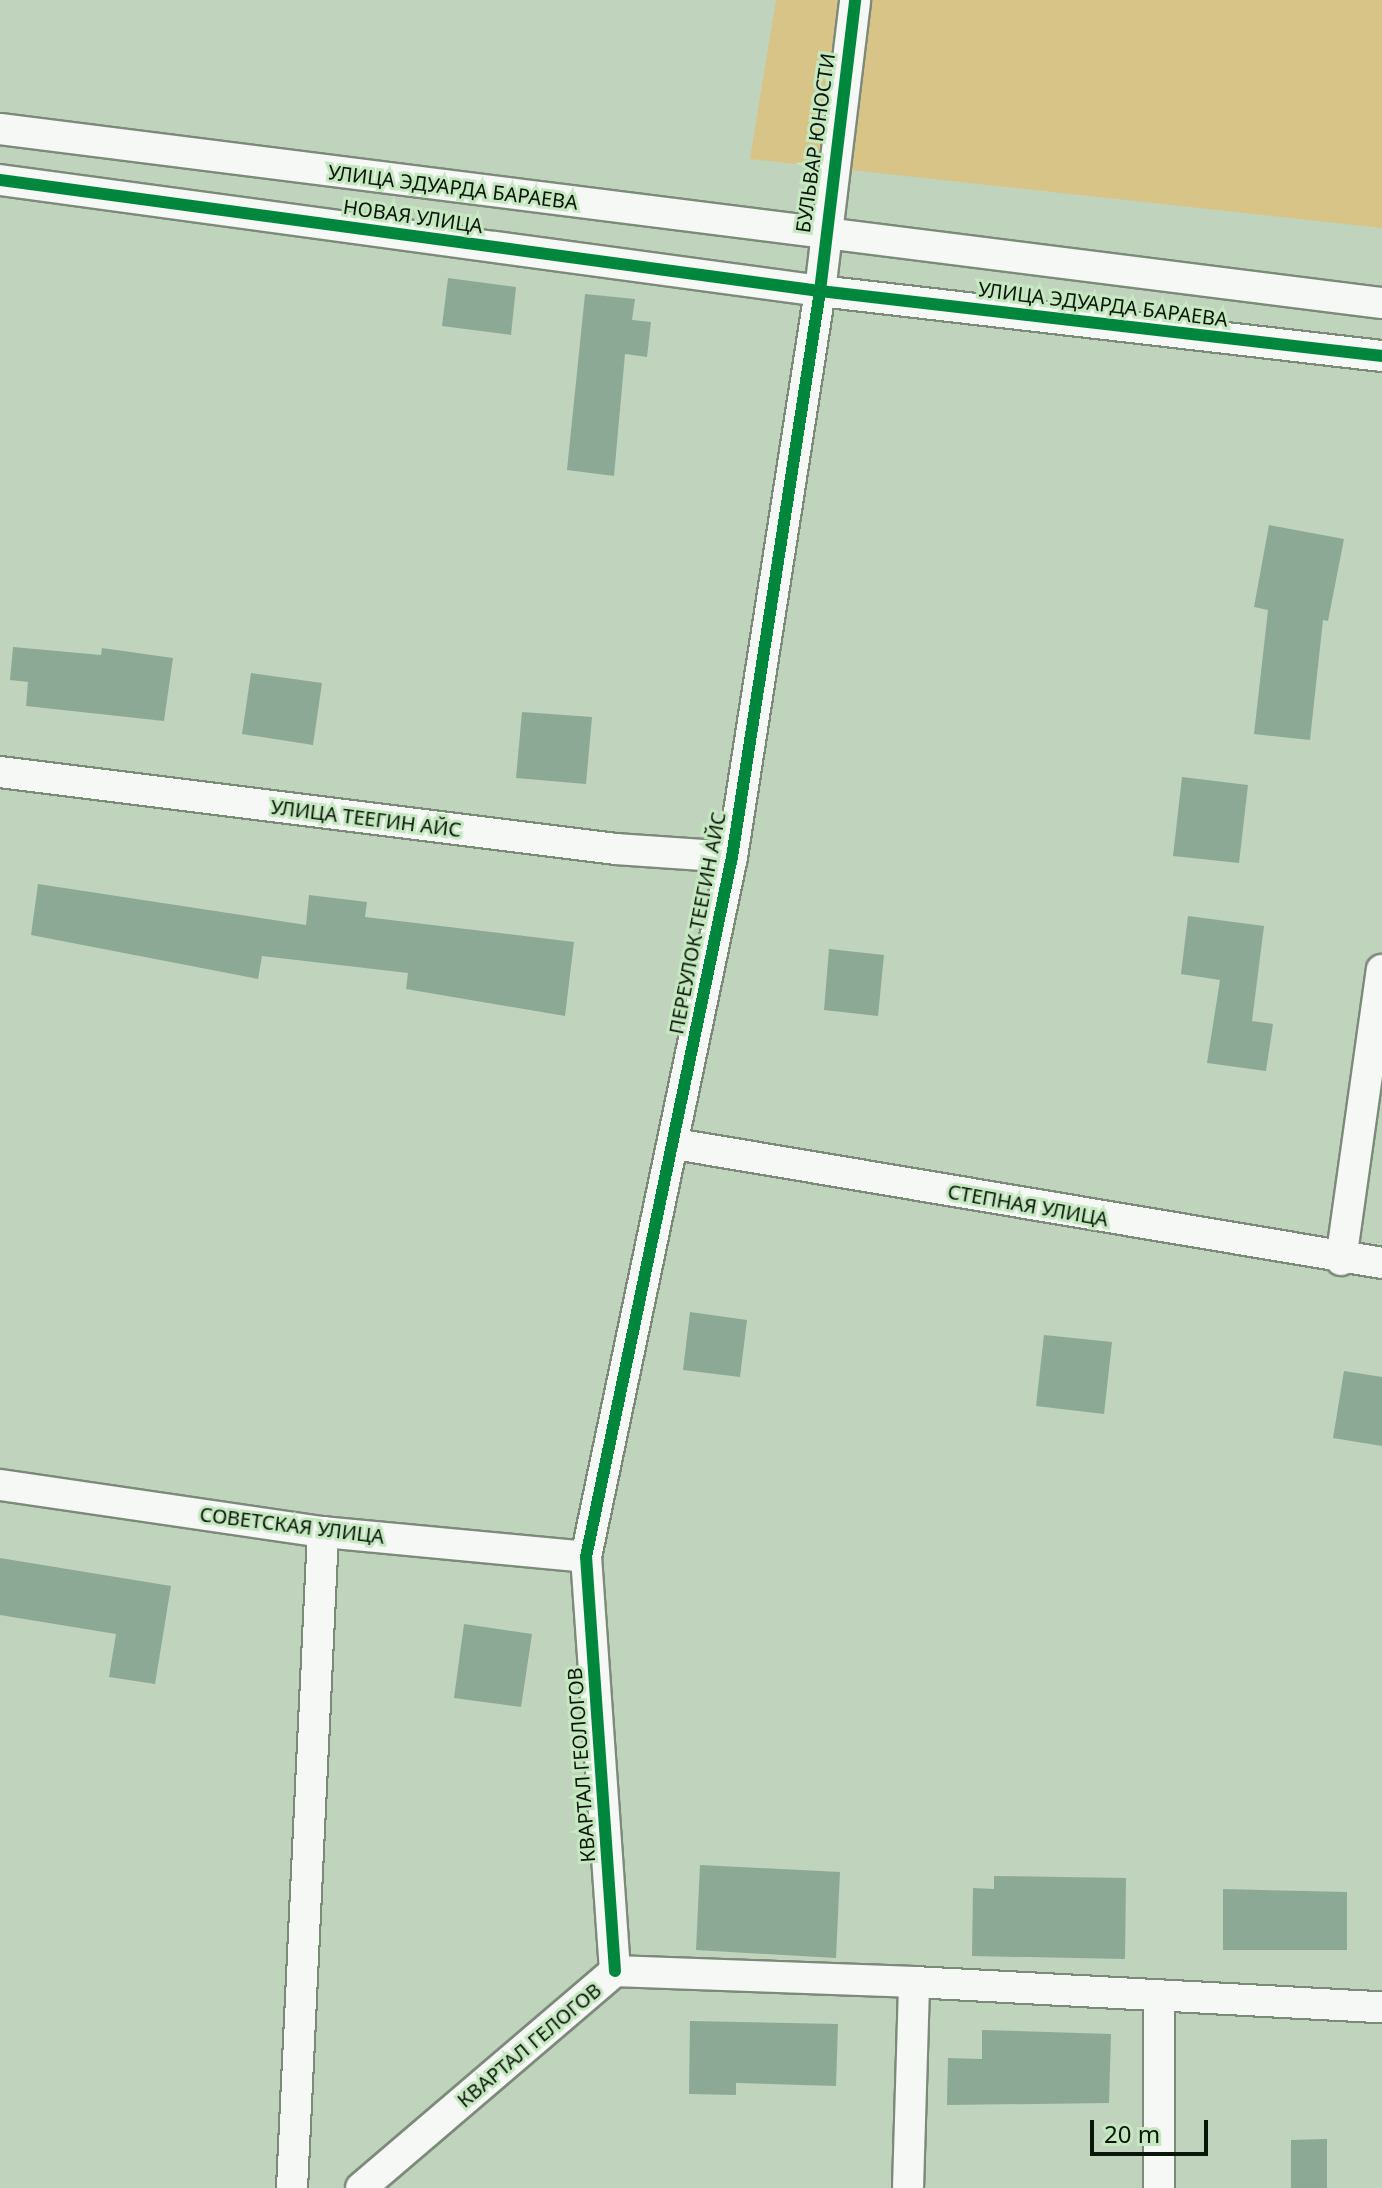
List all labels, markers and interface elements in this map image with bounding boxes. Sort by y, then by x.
street label: БУЛЬВАР ЮНОСТИ [791,52,839,234]
street label: УЛИЦА ЭДУАРДА БАРАЕВА [327,160,579,214]
street label: НОВАЯ УЛИЦА [342,194,484,238]
street label: УЛИЦА ЭДУАРДА БАРАЕВА [977,277,1229,331]
street label: УЛИЦА ТЕЕГИН АЙС [269,794,463,842]
street label: ПЕРЕУЛОК ТЕЕГИН АЙС [664,810,730,1036]
street label: СТЕПНАЯ УЛИЦА [946,1179,1110,1231]
street label: СОВЕТСКАЯ УЛИЦА [198,1502,386,1548]
street label: КВАРТАЛ ГЕОЛОГОВ [562,1667,600,1863]
street label: КВАРТАЛ ГЕЛОГОВ [452,1978,606,2112]
scale bar [1094,2104,1212,2154]
text: 20 m [1104,2117,1160,2150]

